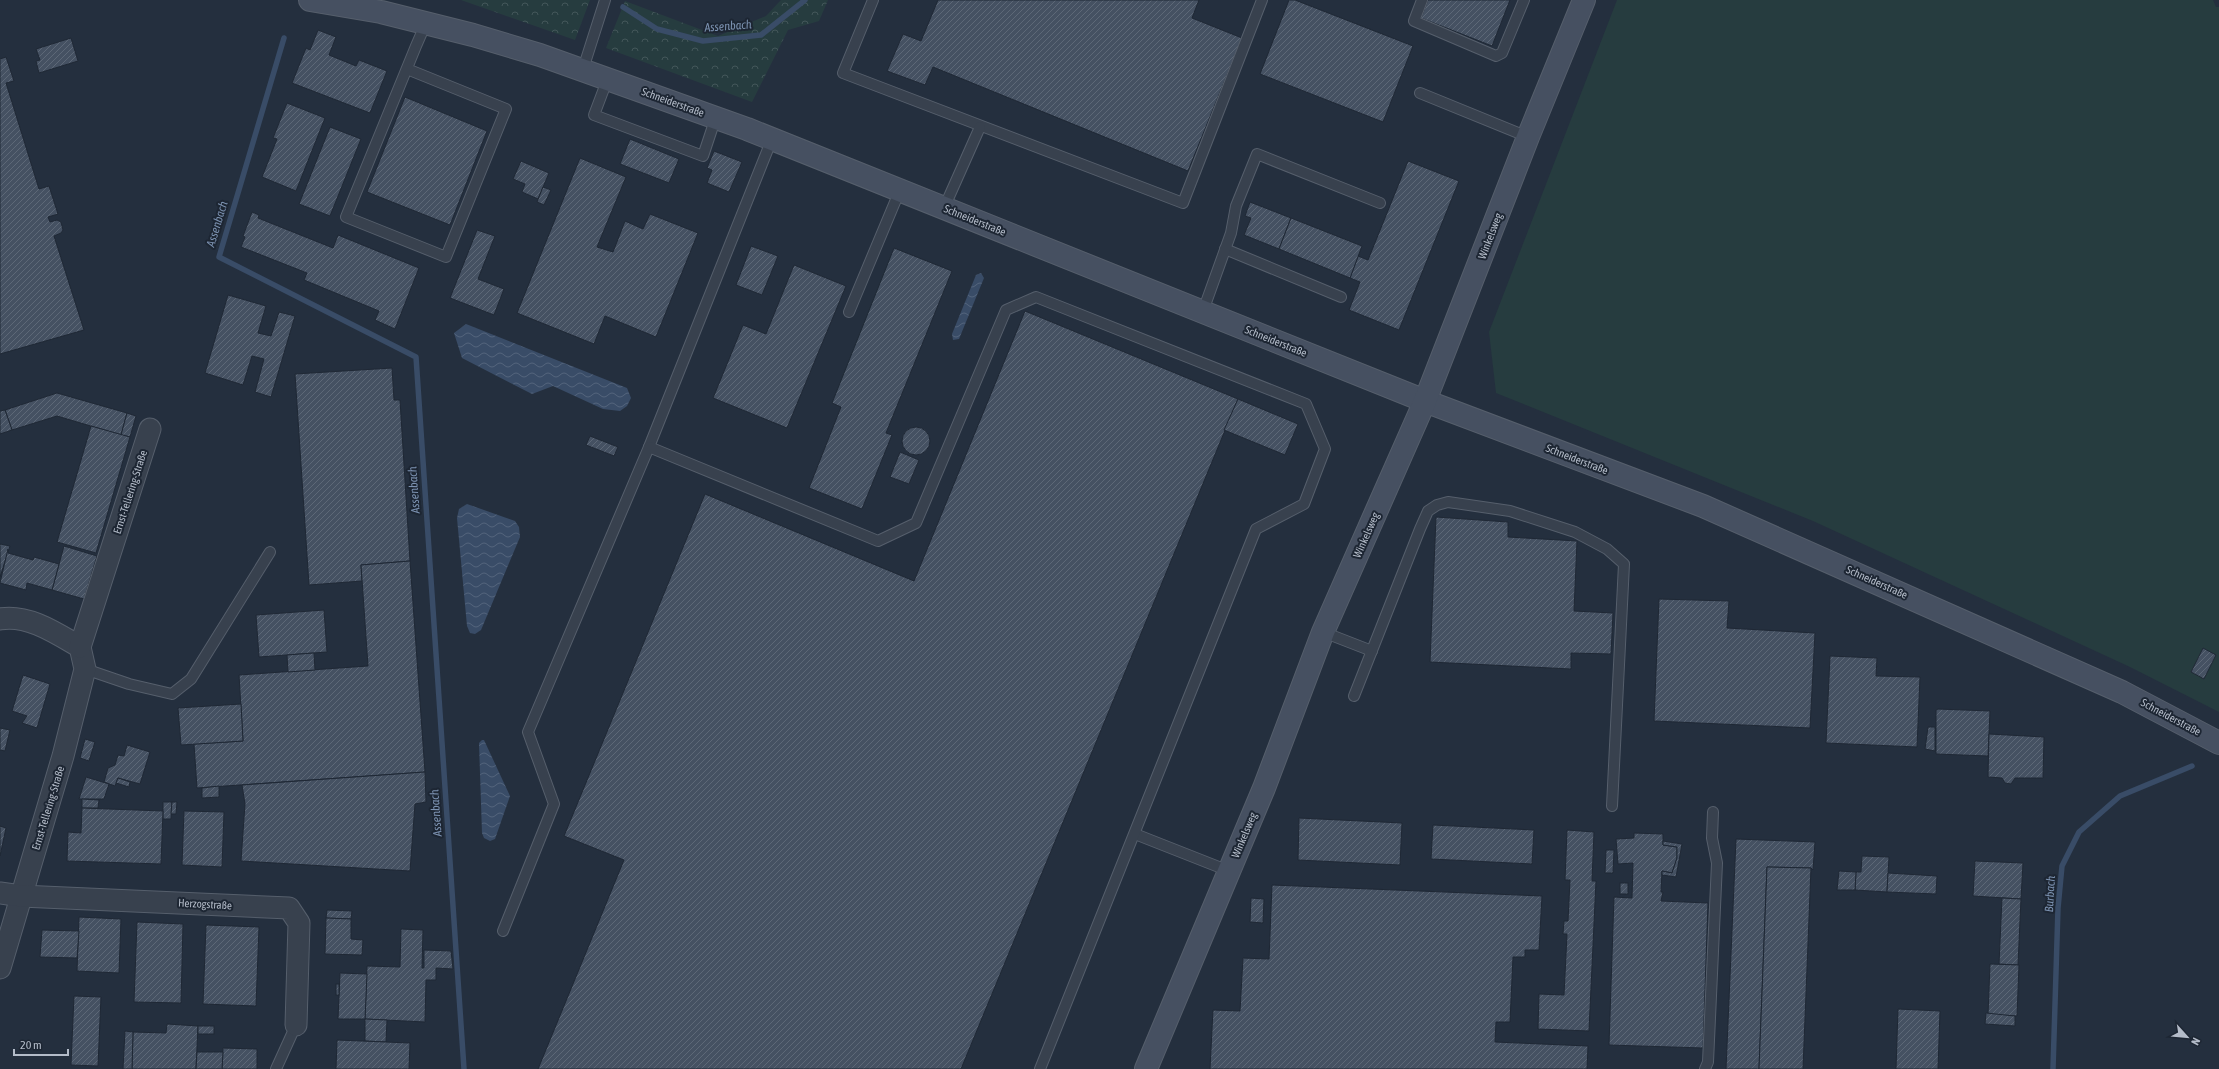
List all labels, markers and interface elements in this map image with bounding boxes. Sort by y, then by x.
water label: Assenbach [703,17,752,35]
street label: Schneiderstraße [640,85,706,119]
water label: Assenbach [203,199,231,250]
street label: Schneiderstraße [942,202,1008,238]
street label: Winkelsweg [1476,211,1504,261]
street label: Schneiderstraße [1243,323,1309,359]
street label: Schneiderstraße [1544,442,1610,476]
street label: Ernst-Tellering-Straße [111,449,149,535]
water label: Assenbach [405,466,423,515]
street label: Winkelsweg [1351,510,1381,560]
street label: Schneiderstraße [1845,563,1909,601]
street label: Schneiderstraße [2139,696,2203,738]
street label: Ernst-Tellering-Straße [30,765,66,851]
water label: Assenbach [427,789,445,838]
street label: Winkelsweg [1229,810,1259,860]
water label: Burbach [2042,875,2058,913]
street label: Herzogstraße [178,897,232,911]
north arrow [2167,1017,2207,1057]
scale bar [14,1031,68,1057]
text: N [2189,1036,2203,1047]
text: 20 m [20,1038,42,1052]

